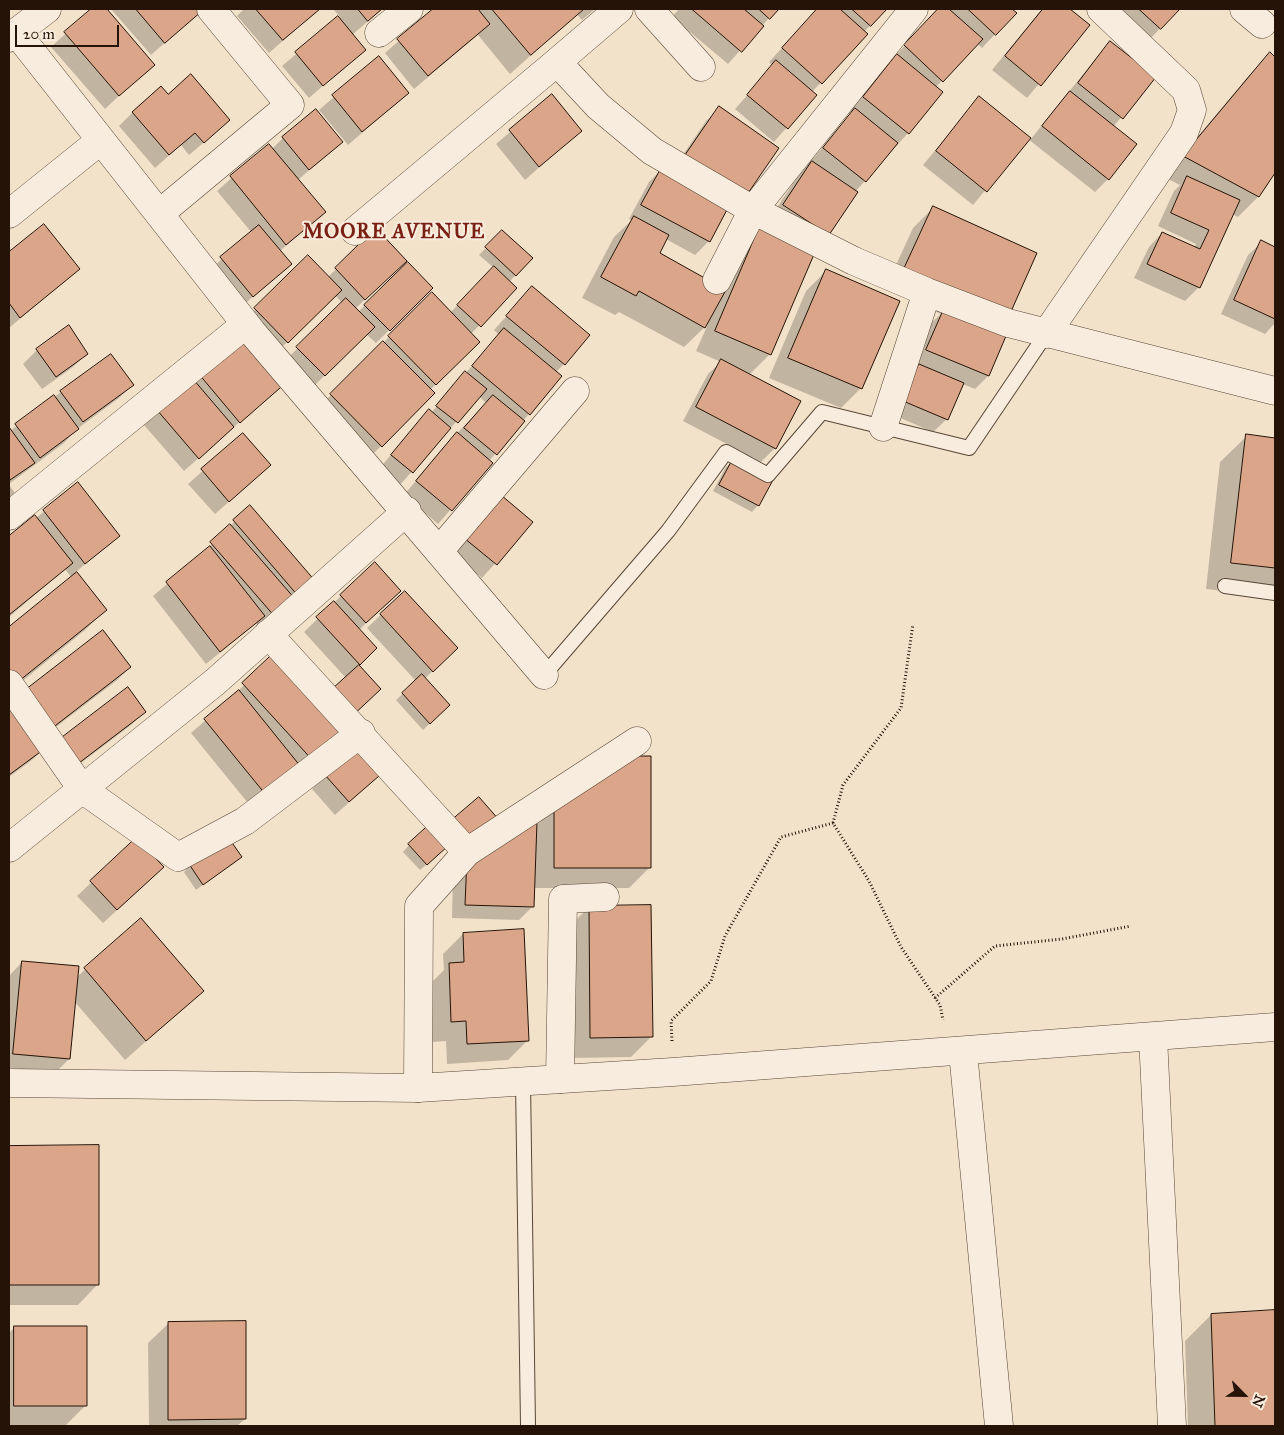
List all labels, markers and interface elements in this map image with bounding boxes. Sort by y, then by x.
scale bar [18,15,121,47]
text: 20 m [23,25,55,43]
district label: MOORE AVENUE [301,221,487,245]
north arrow [1219,1370,1269,1420]
text: N [1248,1392,1268,1410]

